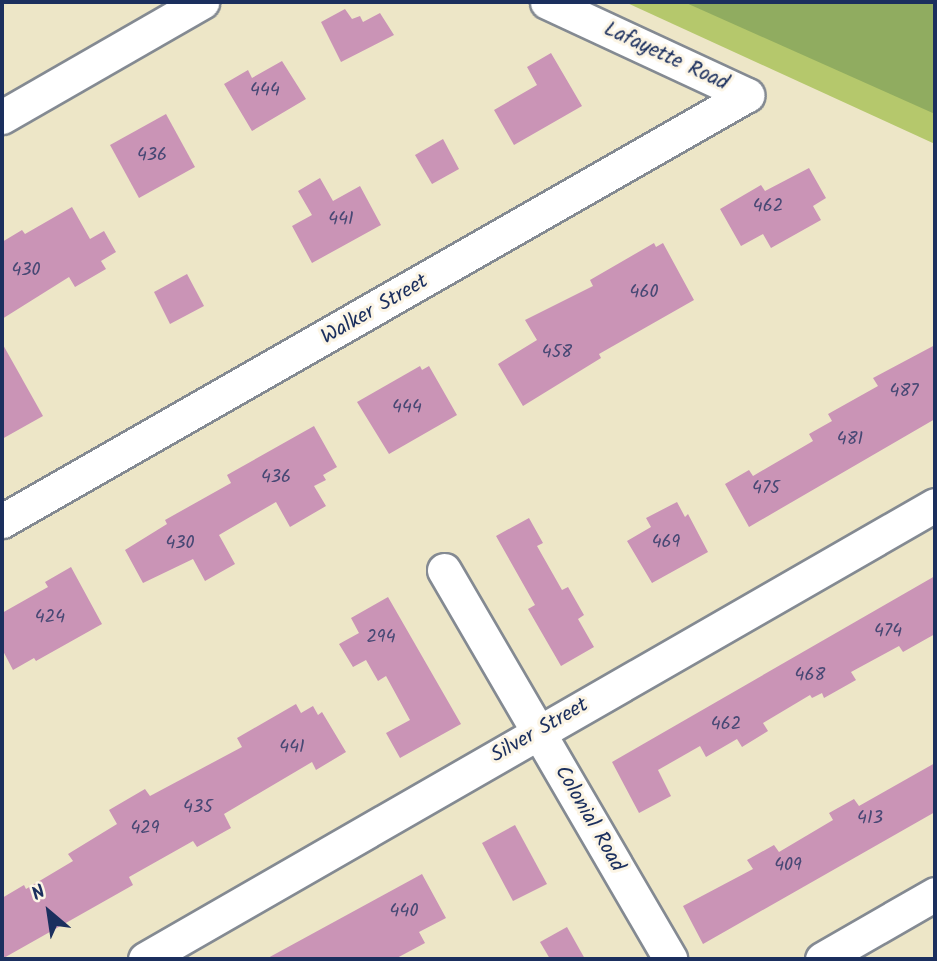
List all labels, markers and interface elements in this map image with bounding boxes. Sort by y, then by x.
street label: Lafayette Road [600,17,732,97]
house number: 444 [250,80,280,102]
house number: 436 [137,145,167,167]
house number: 462 [753,196,783,218]
house number: 441 [328,209,354,231]
house number: 430 [11,260,41,282]
street label: Walker Street [317,269,433,351]
house number: 460 [630,282,658,304]
house number: 458 [542,342,572,364]
house number: 487 [889,381,919,403]
house number: 444 [392,397,422,419]
house number: 481 [837,429,863,451]
house number: 436 [261,467,291,489]
house number: 475 [752,478,780,500]
house number: 469 [652,532,680,554]
house number: 430 [165,533,195,555]
house number: 424 [35,607,65,629]
house number: 474 [874,621,902,643]
house number: 294 [366,627,396,649]
house number: 468 [795,665,825,687]
street label: Silver Street [487,693,593,769]
house number: 462 [711,714,741,736]
house number: 441 [279,737,305,759]
street label: Colonial Road [548,761,630,877]
house number: 435 [183,797,213,819]
house number: 413 [857,808,883,830]
house number: 429 [130,818,160,840]
house number: 409 [774,855,802,877]
north arrow [14,877,84,947]
text: N [26,878,51,910]
house number: 440 [390,901,418,923]

